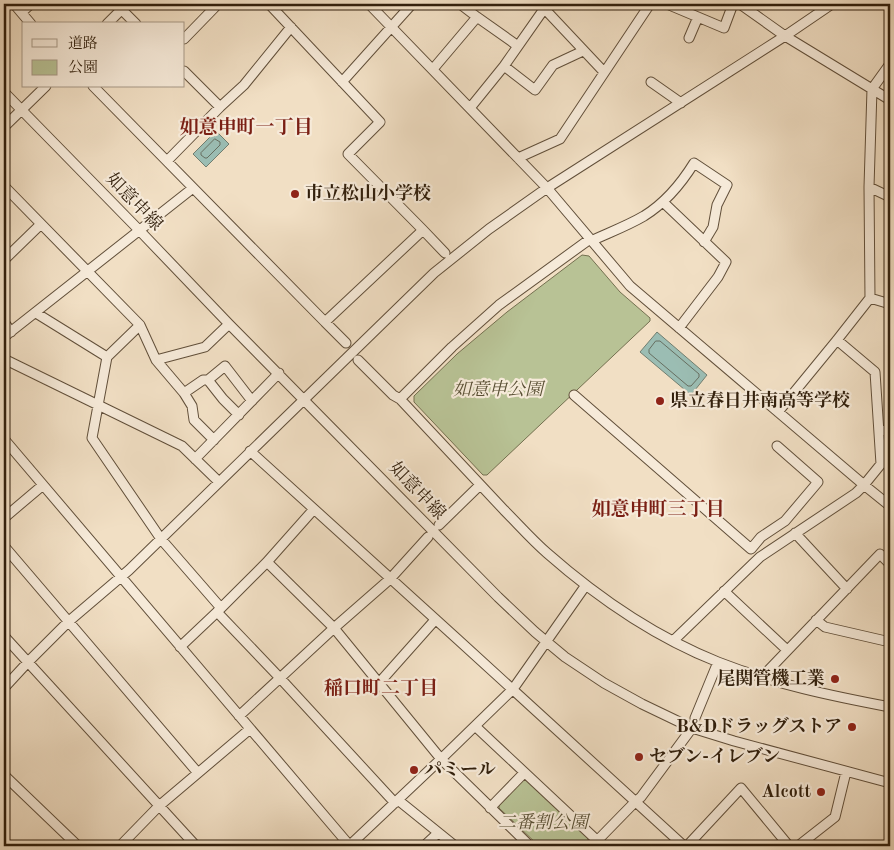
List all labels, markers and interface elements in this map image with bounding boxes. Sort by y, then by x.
legend [22,22,185,88]
text: 道路 [68,35,98,52]
text: 公園 [68,59,98,76]
district label: 如意申町一丁目 [179,116,313,138]
street label: 如意申線 [103,168,167,234]
place label: 市立松山小学校 [305,183,431,203]
marker: 市立松山小学校 [289,188,301,200]
park label: 如意申公園 [453,379,546,399]
place label: 県立春日井南高等学校 [670,390,850,410]
marker: 県立春日井南高等学校 [654,395,666,407]
street label: 如意申線 [386,457,450,523]
district label: 如意申町三丁目 [591,498,725,520]
place label: 尾関管機工業 [717,668,825,688]
marker: 尾関管機工業 [829,673,841,685]
district label: 稲口町二丁目 [324,677,438,699]
place label: B&Dドラッグストア [676,716,842,736]
marker: B&Dドラッグストア [846,721,858,733]
place label: セブン-イレブン [649,746,780,766]
marker: セブン-イレブン [633,751,645,763]
place label: パミール [424,761,496,779]
marker: パミール [408,764,420,776]
place label: Alcott [761,783,811,801]
marker: Alcott [815,786,827,798]
park label: 二番割公園 [498,812,591,832]

